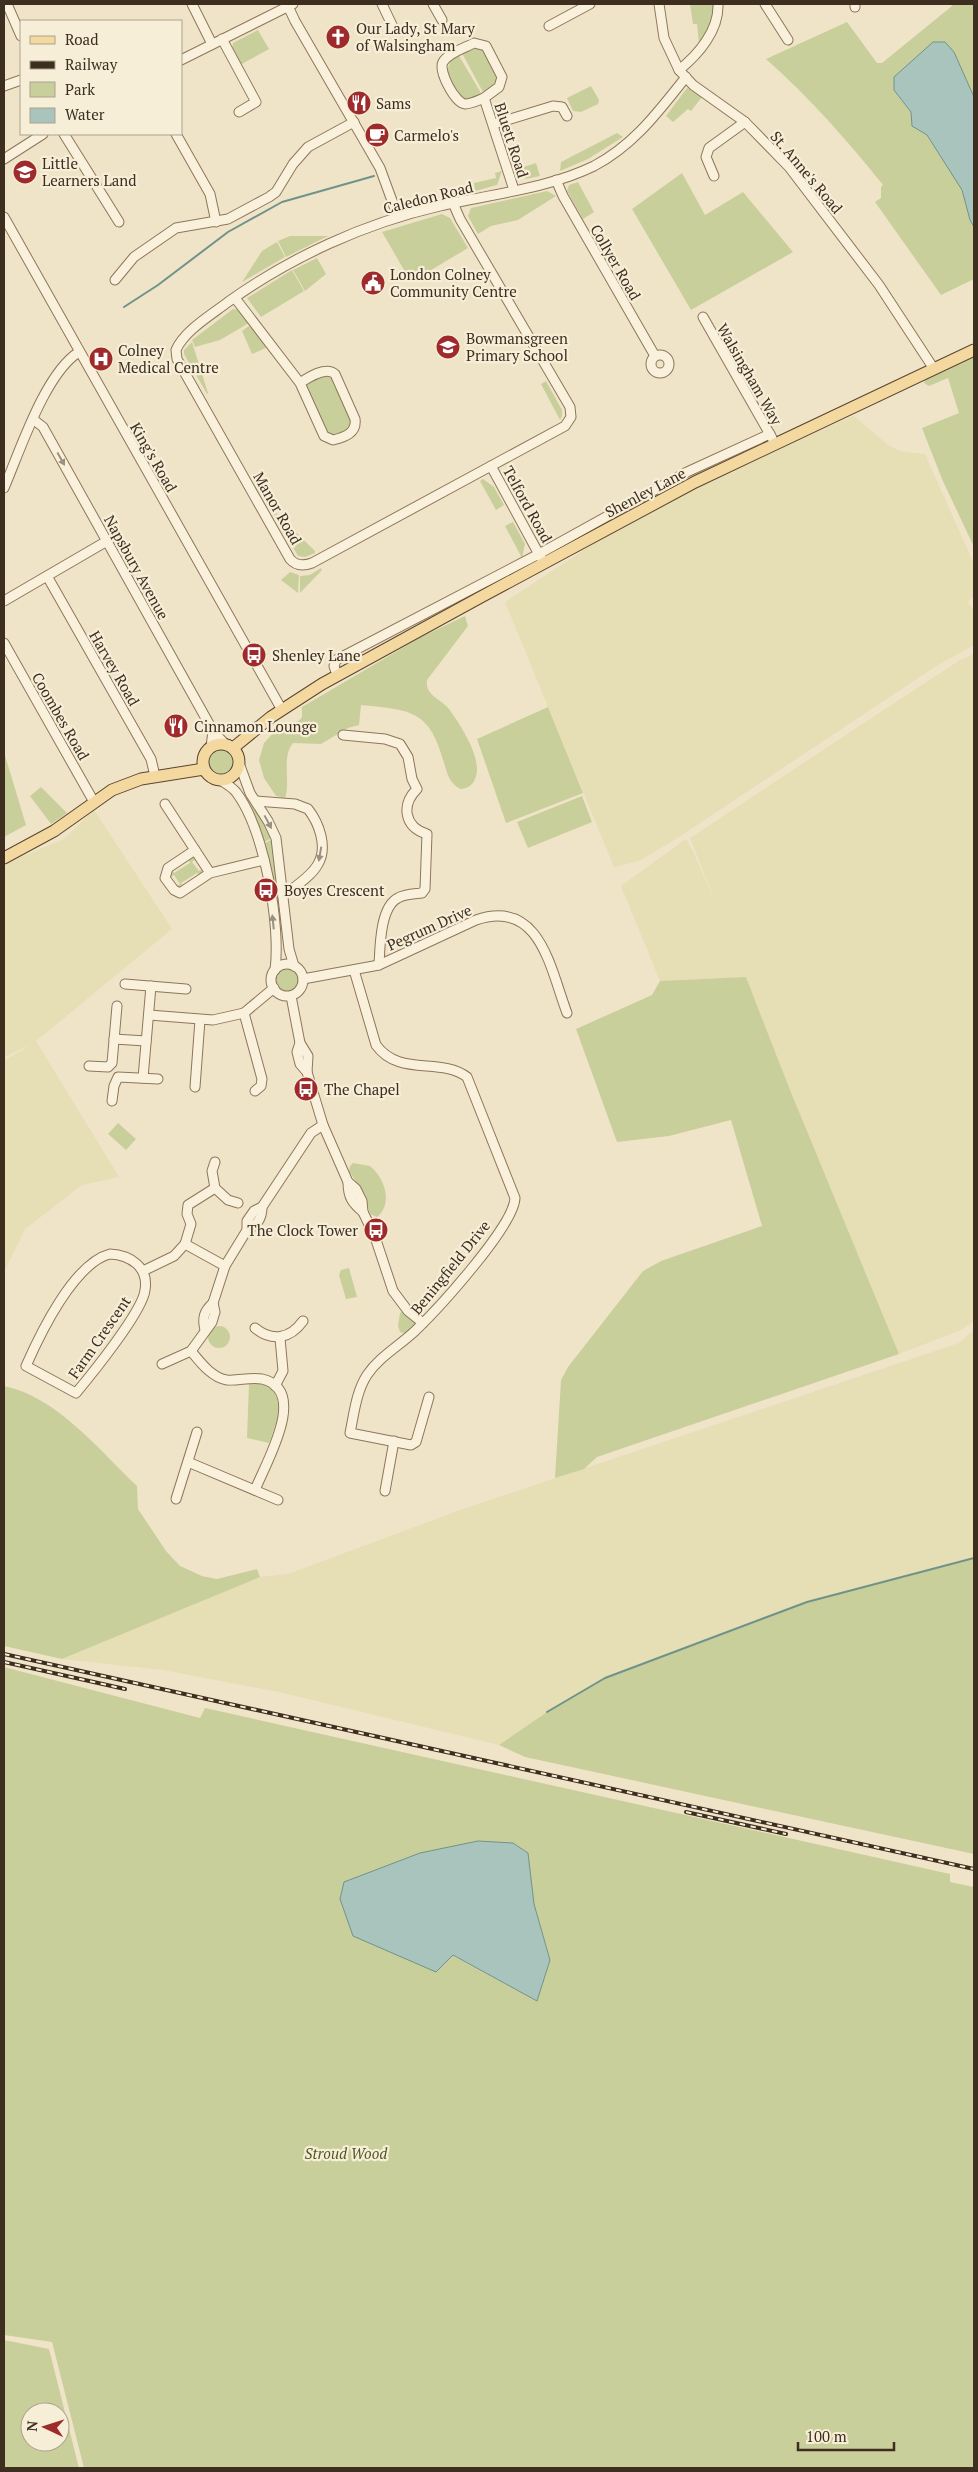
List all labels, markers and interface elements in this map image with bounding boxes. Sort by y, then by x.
place label: Our Lady, St Mary of Walsingham [356,18,475,55]
legend [20,20,182,135]
church icon: Our Lady, St Mary of Walsingham [325,24,351,50]
text: Road [65,29,98,49]
text: Railway [65,54,118,74]
text: Park [65,79,95,99]
restaurant icon: Sams [346,90,372,116]
place label: Sams [376,93,411,113]
street label: Bluett Road [490,100,534,180]
text: Water [65,104,105,124]
cafe icon: Carmelo's [364,122,390,148]
place label: Carmelo's [394,125,459,145]
street label: St. Anne's Road [767,126,847,218]
place label: Little Learners Land [42,153,137,190]
school or university icon: Little Learners Land [12,159,38,185]
street label: Caledon Road [381,176,475,218]
street label: Collyer Road [586,220,646,304]
place label: London Colney Community Centre [390,264,517,301]
public building icon: London Colney Community Centre [360,270,386,296]
street label: Walsingham Way [713,320,787,429]
place label: Bowmansgreen Primary School [466,328,568,365]
school or university icon: Bowmansgreen Primary School [435,334,461,360]
place label: Colney Medical Centre [118,340,219,377]
hospital icon: Colney Medical Centre [88,346,114,372]
street label: King's Road [126,418,182,496]
one-way arrow [57,452,65,466]
street label: Telford Road [499,462,557,546]
street label: Shenley Lane [601,462,689,522]
street label: Manor Road [249,468,307,548]
street label: Napsbury Avenue [100,511,174,623]
street label: Harvey Road [85,627,145,709]
bus stop icon: Shenley Lane [241,642,267,668]
place label: Shenley Lane [272,645,361,665]
street label: Coombes Road [28,668,94,764]
restaurant icon: Cinnamon Lounge [163,713,189,739]
place label: Cinnamon Lounge [194,716,317,736]
one-way arrow [264,815,272,829]
one-way arrow [316,846,324,862]
bus stop icon: Boyes Crescent [253,877,279,903]
place label: Boyes Crescent [284,880,385,900]
street label: Pegrum Drive [384,899,474,955]
one-way arrow [269,913,277,929]
bus stop icon: The Chapel [293,1076,319,1102]
place label: The Chapel [324,1079,400,1099]
street label: Beningfield Drive [406,1216,494,1318]
bus stop icon: The Clock Tower [363,1217,389,1243]
place label: The Clock Tower [247,1220,358,1240]
street label: Farm Crescent [63,1291,135,1382]
park label: Stroud Wood [305,2143,388,2163]
north arrow [20,2402,70,2452]
text: N [22,2420,41,2432]
scale bar [798,2420,894,2452]
text: 100 m [806,2426,847,2446]

